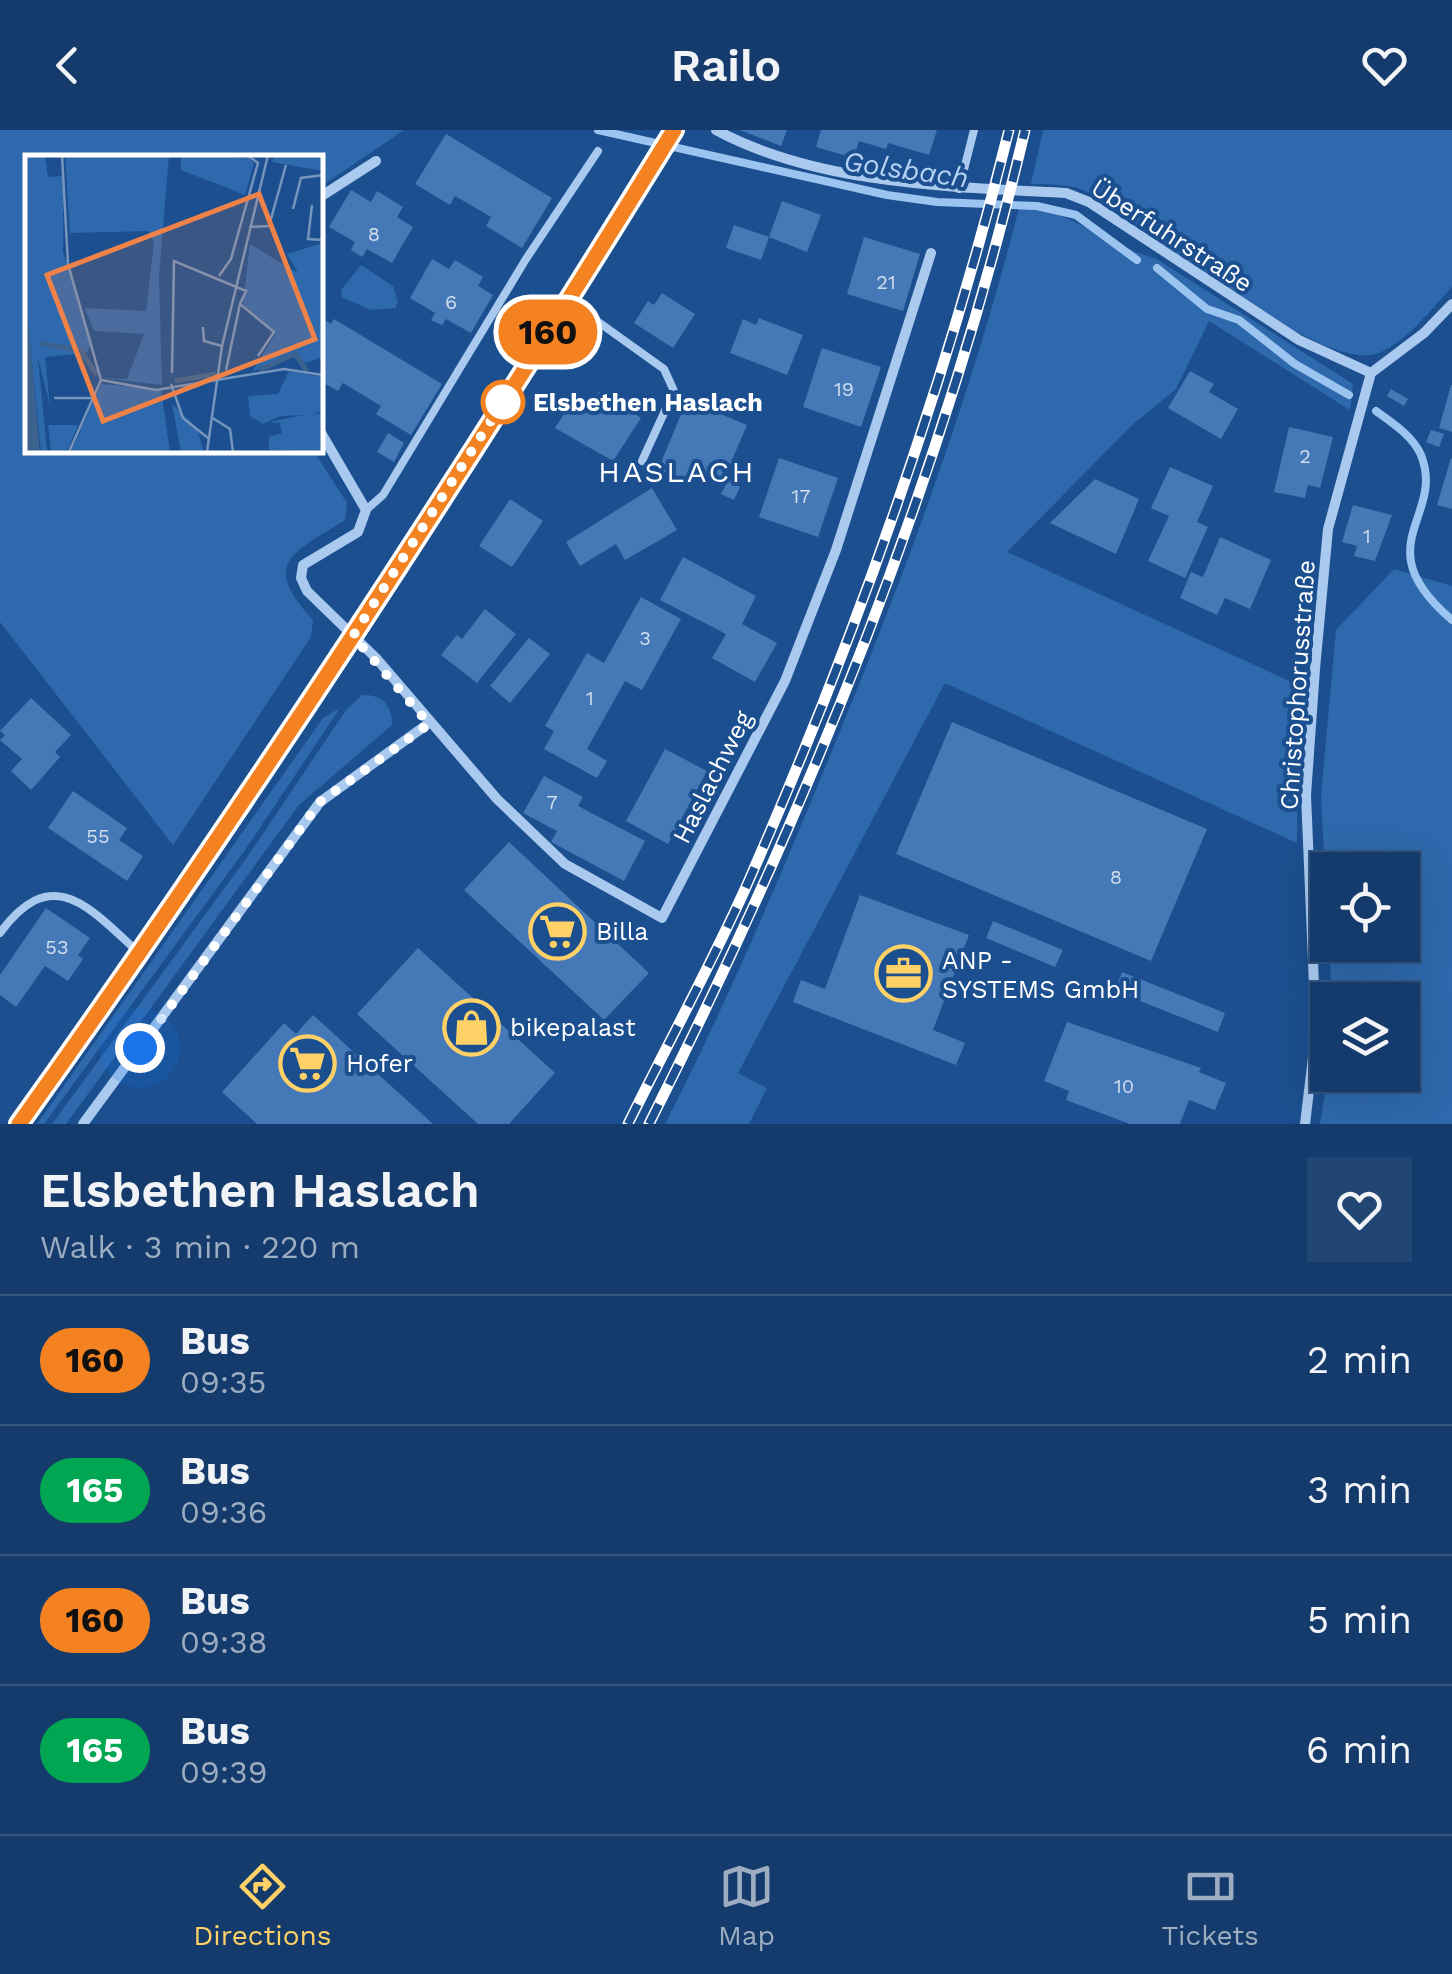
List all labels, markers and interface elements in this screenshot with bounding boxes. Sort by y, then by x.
icon: back [40,38,95,93]
icon: heart [1357,38,1412,93]
text: Railo [671,39,781,92]
water label: Golsbach [841,144,970,195]
inset map [25,155,322,452]
street label: Überfuhrstraße [1086,173,1258,298]
house number: 8 [368,222,380,246]
house number: 21 [876,270,896,294]
house number: 6 [445,290,457,314]
line badge: 160 [490,300,606,364]
text: 160 [518,311,578,353]
house number: 19 [834,377,854,401]
marker: Elsbethen Haslach [482,381,524,423]
place label: Elsbethen Haslach [533,388,763,417]
house number: 2 [1299,444,1311,468]
district label: HASLACH [598,454,756,489]
house number: 17 [791,484,811,508]
house number: 1 [1363,524,1371,548]
street label: Christophorusstraße [1274,559,1321,811]
house number: 3 [639,626,651,650]
house number: 1 [586,686,594,710]
street label: Haslachweg [667,706,759,848]
house number: 7 [546,790,558,814]
house number: 55 [86,824,110,848]
map controls [1310,852,1420,1092]
button: locate [1310,852,1420,962]
house number: 8 [1110,865,1122,889]
supermarket icon: Billa [527,901,587,961]
place label: Billa [596,917,648,946]
house number: 53 [45,935,69,959]
office icon: ANP - SYSTEMS GmbH [873,944,933,1004]
place label: ANP - SYSTEMS GmbH [942,946,1139,1004]
button: layers [1310,982,1420,1092]
shop icon: bikepalast [441,997,501,1057]
place label: bikepalast [510,1013,636,1042]
your location [115,1023,165,1073]
supermarket icon: Hofer [277,1033,337,1093]
place label: Hofer [346,1049,413,1078]
house number: 10 [1114,1074,1134,1098]
button: heart [1307,1157,1412,1262]
text: Elsbethen Haslach [40,1162,480,1219]
text: Walk · 3 min · 220 m [40,1228,360,1266]
text: Bus [180,1319,250,1363]
text: 2 min [1307,1338,1412,1382]
text: 160 [65,1339,125,1381]
text: 09:35 [180,1363,266,1401]
text: Bus [180,1449,250,1493]
text: 3 min [1307,1468,1412,1512]
text: 165 [66,1469,124,1511]
text: 09:36 [180,1493,267,1531]
text: Bus [180,1579,250,1623]
text: 5 min [1307,1598,1412,1642]
text: 160 [65,1599,125,1641]
text: 09:38 [180,1623,268,1661]
text: Bus [180,1709,250,1753]
text: 6 min [1306,1728,1412,1772]
text: 165 [66,1729,124,1771]
text: 09:39 [180,1753,268,1791]
tab: Directions [193,1859,332,1952]
tab: Map [718,1859,775,1952]
tab: Tickets [1162,1859,1259,1952]

